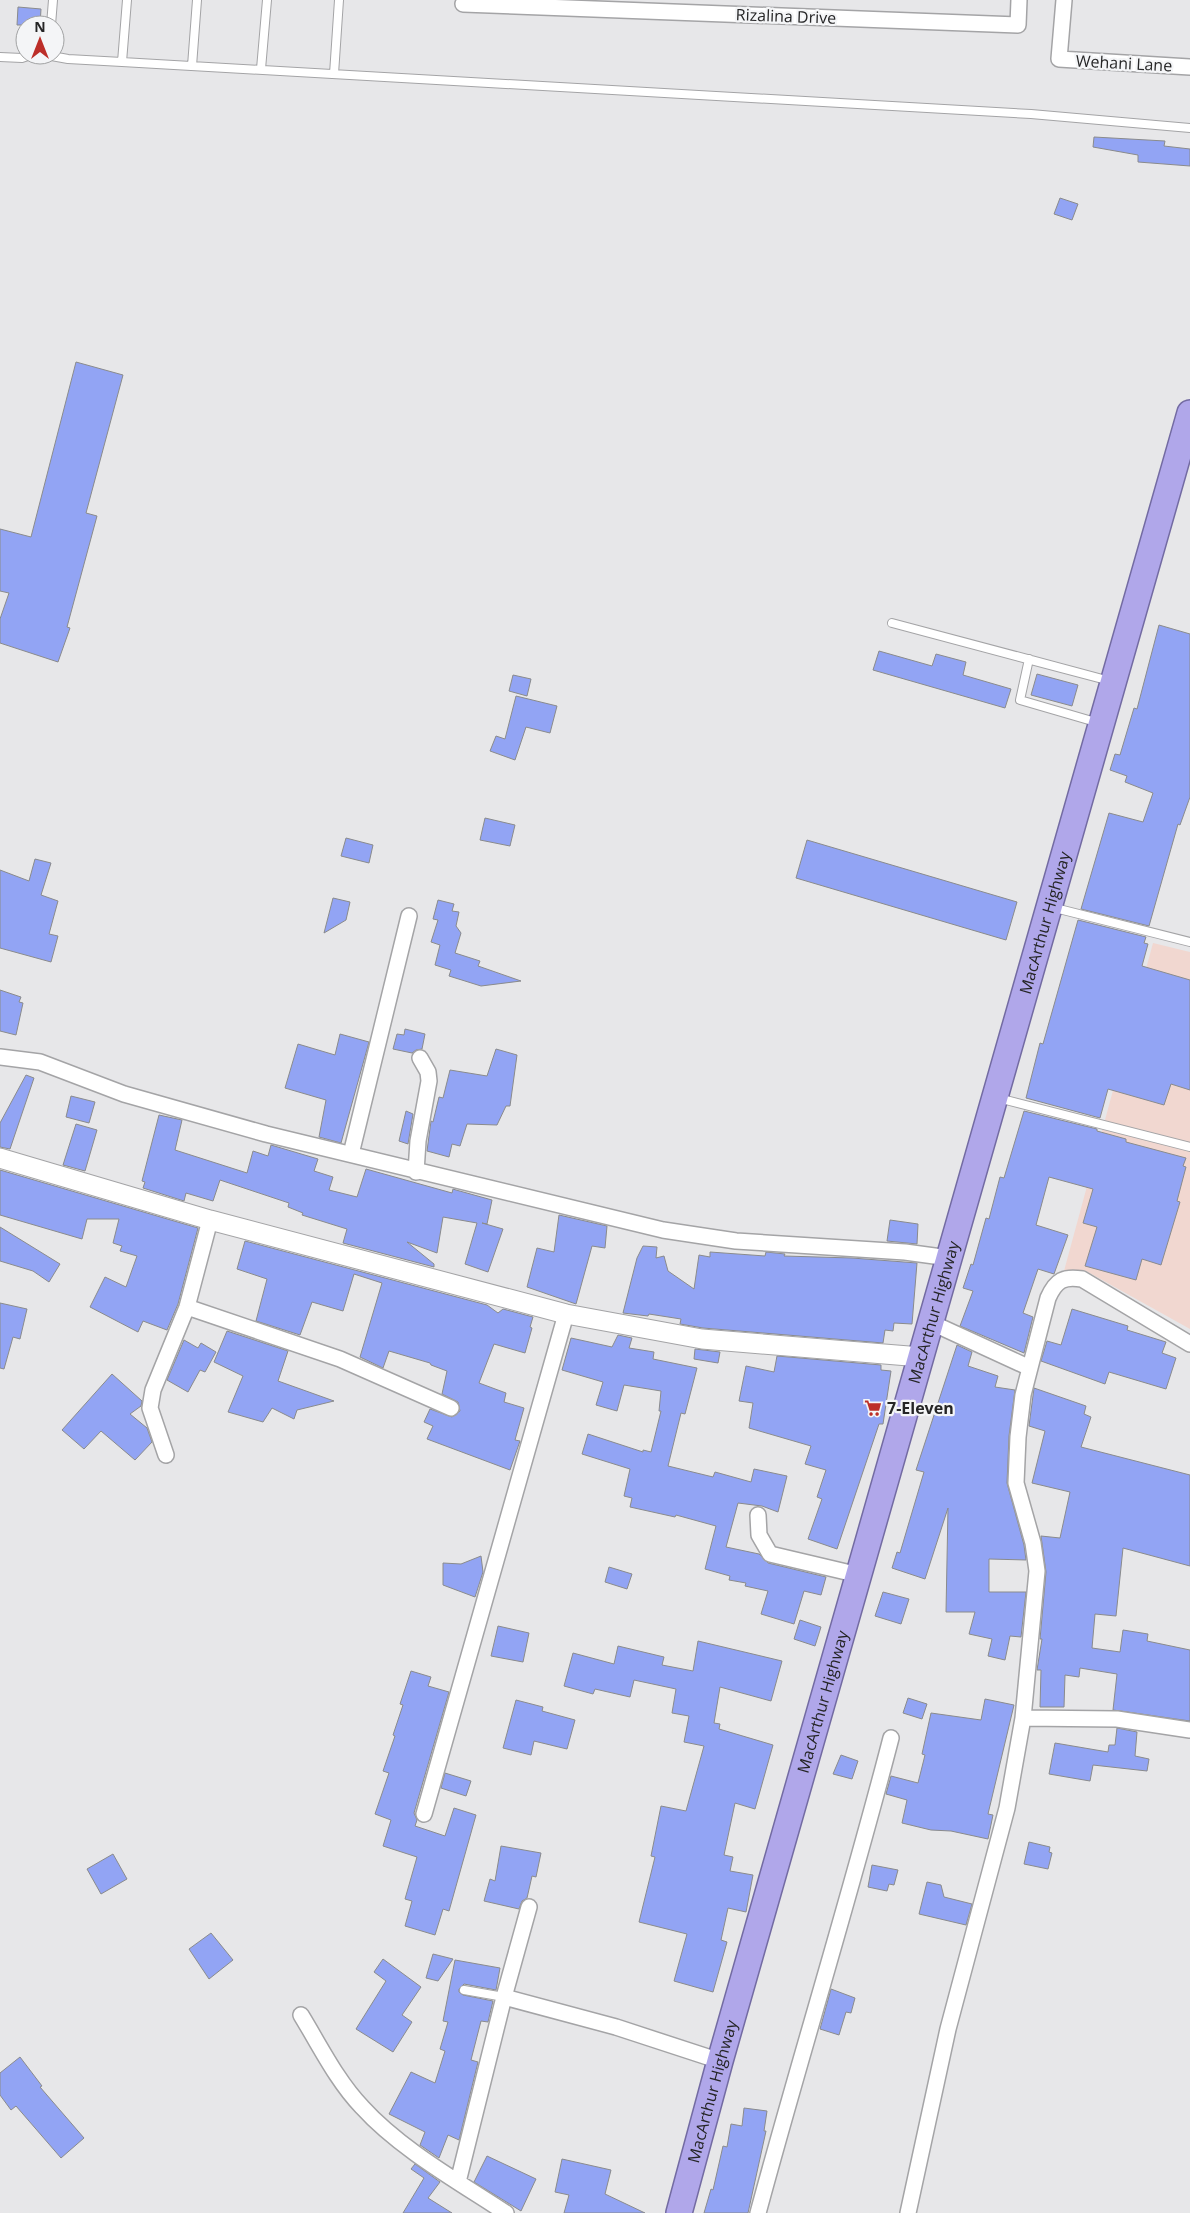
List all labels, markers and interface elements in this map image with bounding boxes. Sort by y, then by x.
street label: Rizalina Drive [735,3,837,29]
north arrow [15,15,65,65]
text: N [34,17,46,36]
street label: Wehani Lane [1075,49,1173,77]
street label: MacArthur Highway [1014,848,1076,997]
street label: MacArthur Highway [903,1237,965,1386]
place label: 7-Eleven [887,1397,954,1419]
supermarket icon: 7-Eleven [863,1398,883,1418]
street label: MacArthur Highway [792,1627,854,1776]
street label: MacArthur Highway [682,2016,742,2165]

